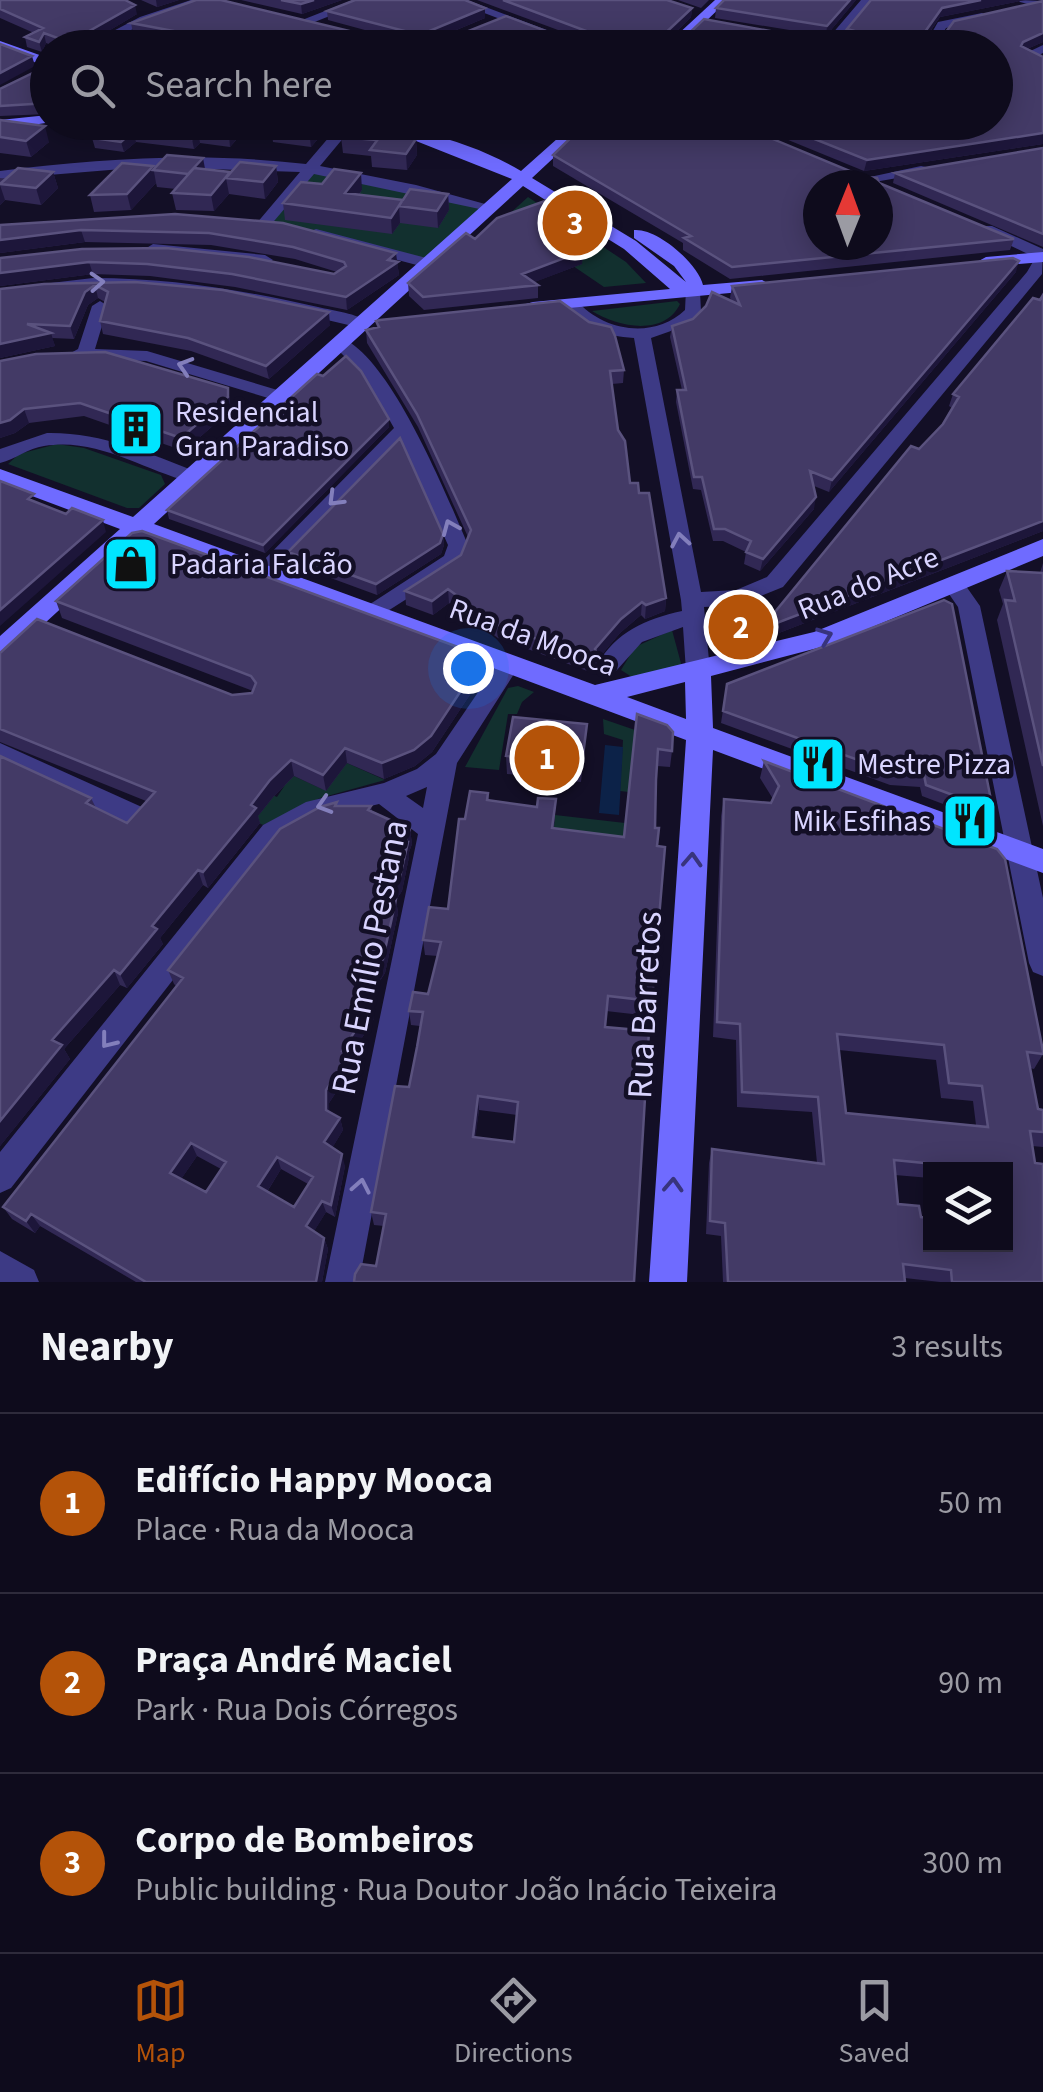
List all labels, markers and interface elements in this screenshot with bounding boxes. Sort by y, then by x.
search box [30,30,1013,140]
icon: search [65,58,120,113]
text: Search here [145,58,332,112]
north arrow [803,170,893,260]
pin: 3 [542,186,608,260]
one-way arrow [89,271,105,292]
one-way arrow [178,358,195,378]
place label: Residencial Gran Paradiso [175,391,349,468]
building icon: Residencial Gran Paradiso [106,399,166,459]
one-way arrow [329,488,347,506]
one-way arrow [442,519,462,537]
one-way arrow [670,532,691,548]
shop icon: Padaria Falcão [101,534,161,594]
street label: Rua do Acre [791,536,945,631]
place label: Padaria Falcão [170,543,353,586]
street label: Rua da Mooca [443,587,622,688]
pin: 2 [708,590,774,664]
one-way arrow [816,627,833,648]
your location [443,643,494,694]
pin: 1 [514,720,580,796]
restaurant icon: Mestre Pizza [788,734,848,794]
place label: Mestre Pizza [857,743,1011,786]
restaurant icon: Mik Esfihas [940,791,1000,851]
one-way arrow [316,793,333,814]
place label: Mik Esfihas [792,800,931,843]
street label: Rua Emílio Pestana [319,815,421,1099]
one-way arrow [681,852,702,868]
street label: Rua Barretos [615,910,675,1100]
one-way arrow [102,1030,120,1048]
map controls [923,1162,1013,1252]
button: layers [923,1162,1013,1252]
one-way arrow [662,1176,683,1192]
one-way arrow [350,1178,371,1195]
text: Nearby [40,1317,174,1377]
text: 3 results [891,1324,1003,1370]
text: Edifício Happy Mooca [135,1453,493,1507]
text: 1 [64,1480,81,1526]
text: 50 m [938,1480,1003,1526]
text: Place · Rua da Mooca [135,1507,415,1553]
text: Praça André Maciel [135,1633,452,1687]
text: 2 [64,1660,81,1706]
text: 90 m [938,1660,1003,1706]
text: Park · Rua Dois Córregos [135,1687,458,1733]
text: Corpo de Bombeiros [135,1813,474,1867]
text: 3 [64,1840,81,1886]
text: 300 m [922,1840,1003,1886]
text: Public building · Rua Doutor João Inácio Teixeira [135,1867,777,1913]
tab: Map [133,1973,188,2073]
tab: Directions [454,1973,573,2073]
tab: Saved [839,1973,910,2073]

